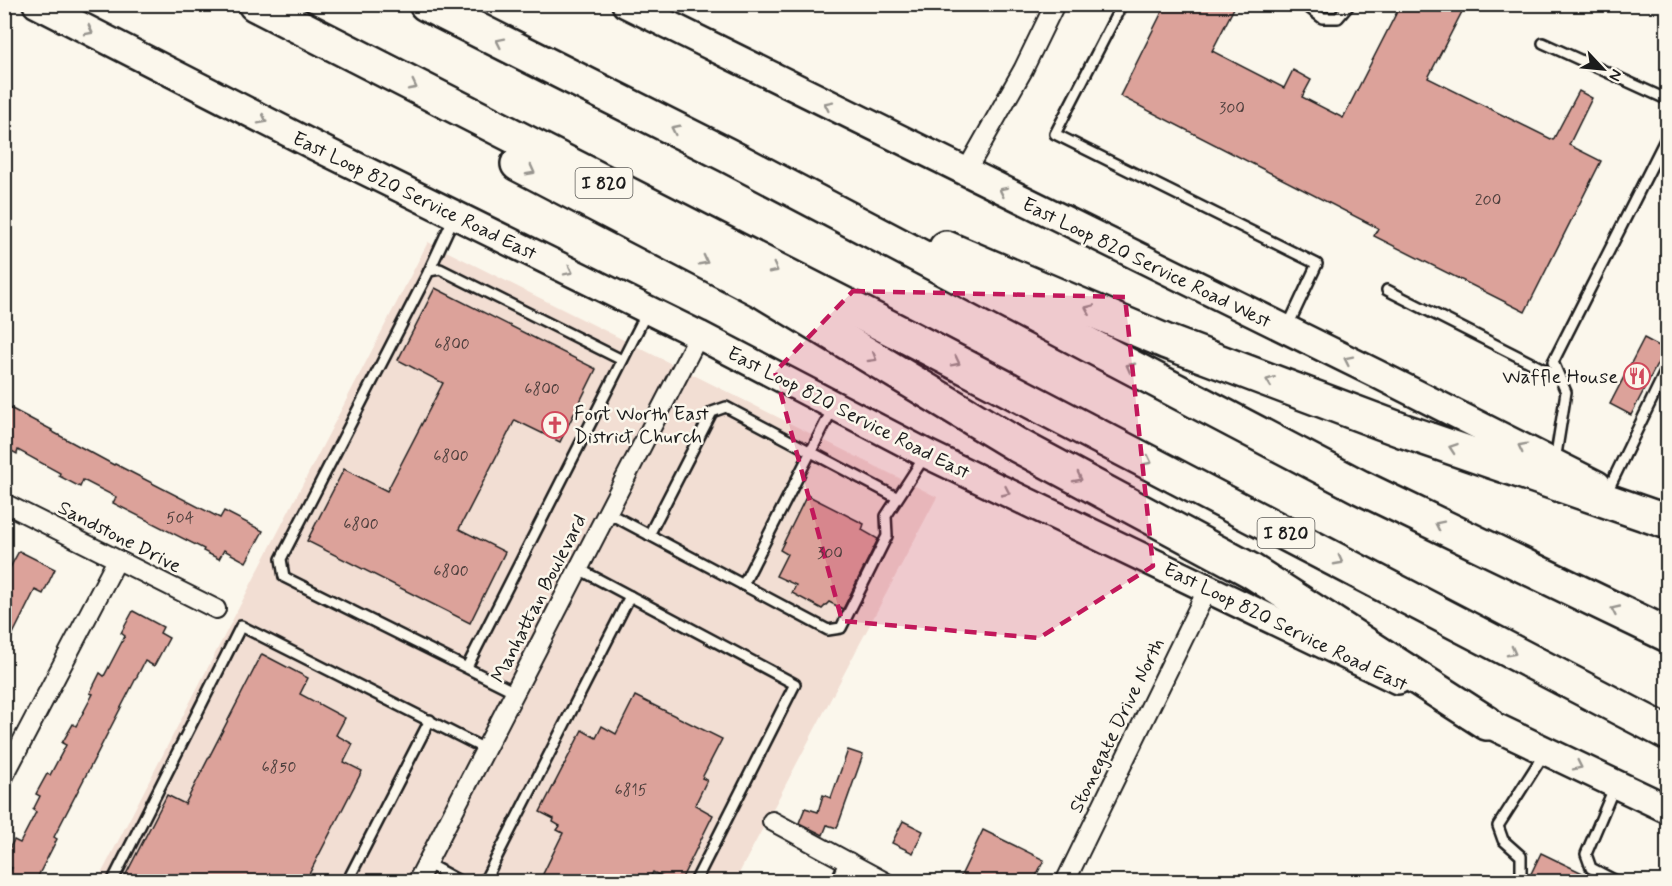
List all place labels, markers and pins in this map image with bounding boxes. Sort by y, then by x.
restaurant icon: Waffle House [1622,361,1652,391]
place label: Waffle House [1502,364,1618,391]
place label: Fort Worth East District Church [574,401,709,451]
church icon: Fort Worth East District Church [540,410,570,440]

